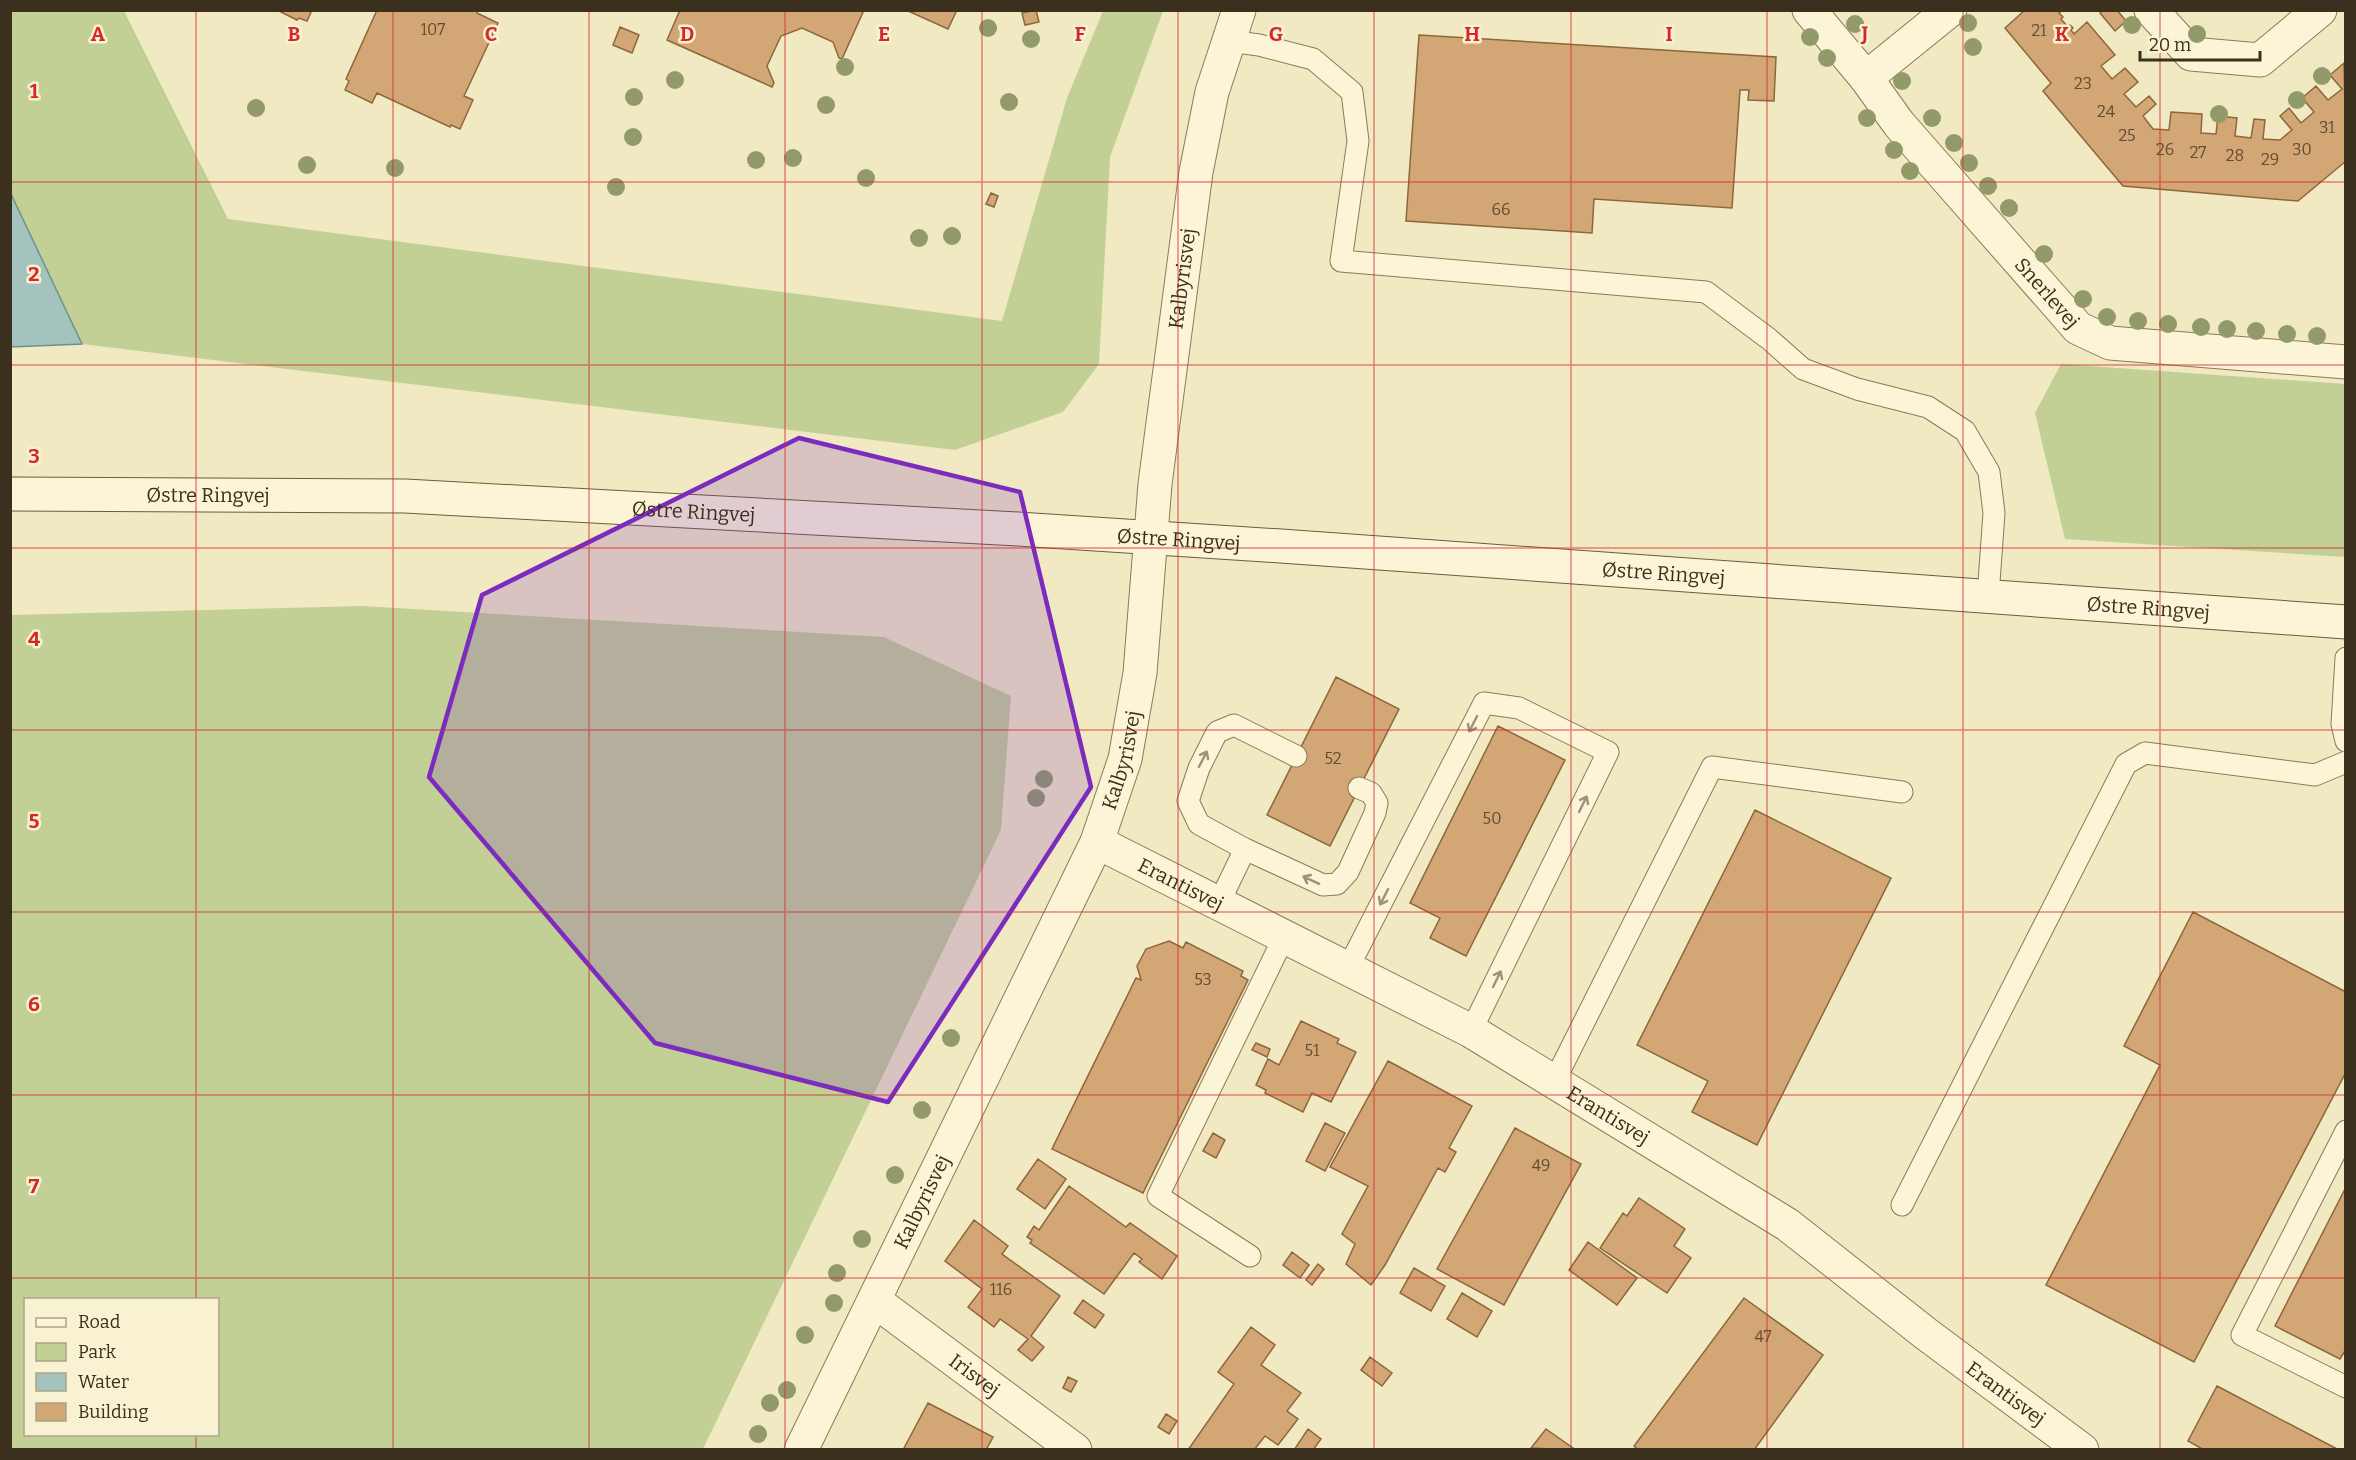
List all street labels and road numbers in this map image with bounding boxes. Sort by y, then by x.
street label: Kalbyrisvej [1163,227,1202,330]
street label: Snerlevej [2010,253,2085,334]
street label: Østre Ringvej [146,483,270,508]
street label: Østre Ringvej [631,496,756,528]
street label: Østre Ringvej [1116,523,1241,556]
street label: Østre Ringvej [1601,557,1726,591]
street label: Østre Ringvej [2086,592,2211,625]
street label: Kalbyrisvej [1097,709,1146,813]
street label: Erantisvej [1134,853,1228,917]
street label: Erantisvej [1562,1081,1654,1150]
street label: Kalbyrisvej [889,1151,956,1253]
street label: Irisvej [944,1348,1004,1403]
street label: Erantisvej [1962,1356,2050,1431]

